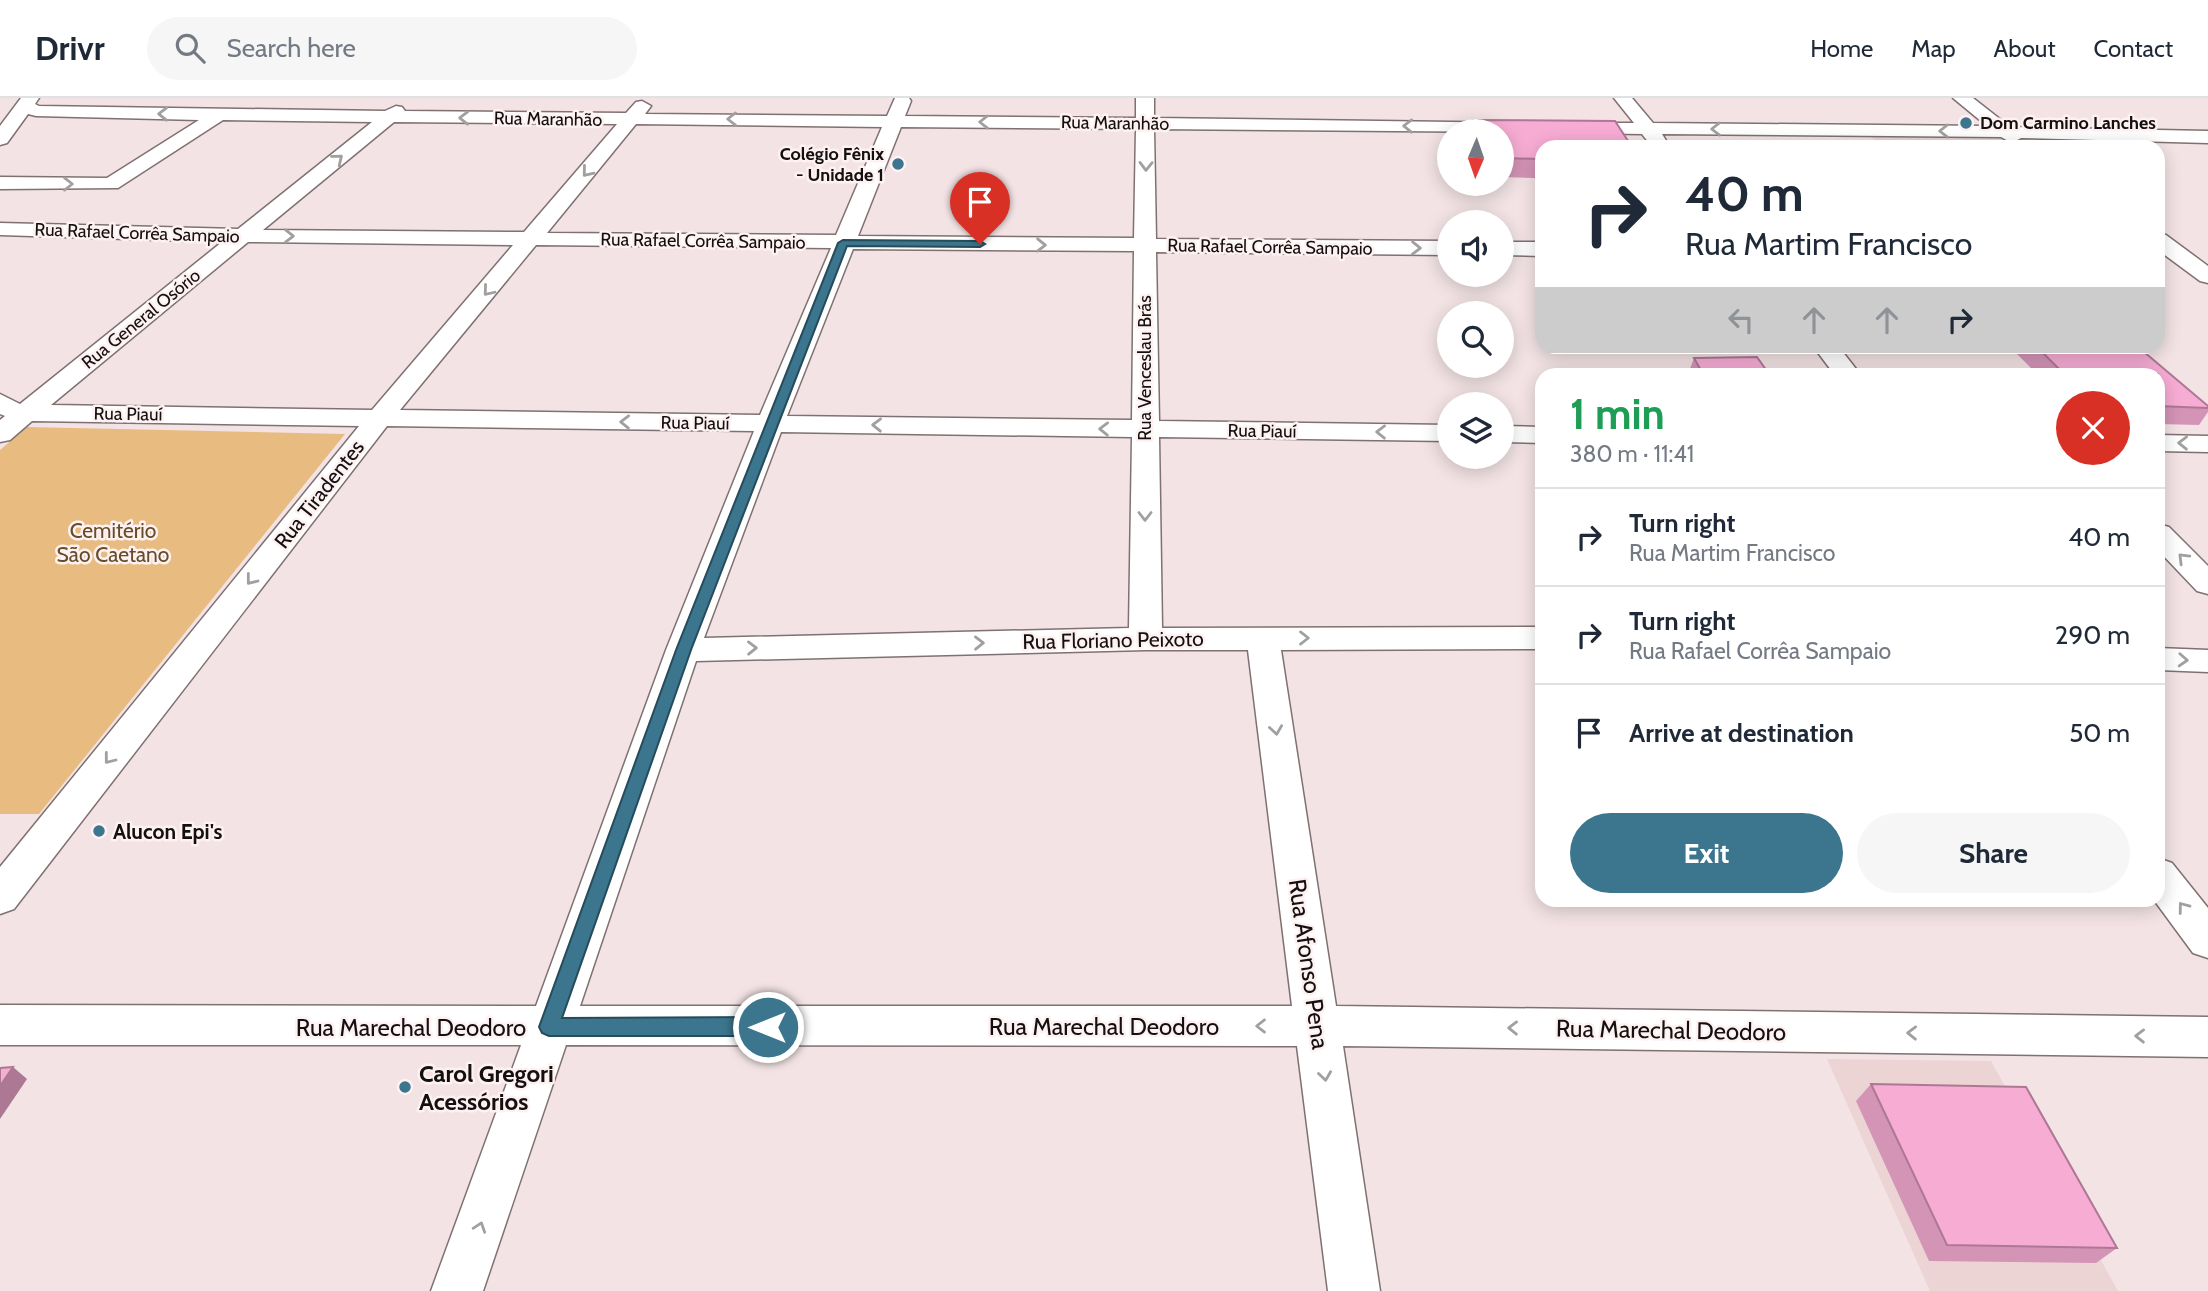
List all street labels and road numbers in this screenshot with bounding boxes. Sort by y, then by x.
street label: Rua Maranhão [494,107,603,131]
street label: Rua Maranhão [1061,111,1170,135]
street label: Rua Rafael Corrêa Sampaio [34,218,240,248]
street label: Rua Rafael Corrêa Sampaio [600,228,806,254]
street label: Rua Rafael Corrêa Sampaio [1167,234,1373,260]
street label: Rua General Osório [77,264,205,374]
street label: Rua Venceslau Brás [1134,295,1156,441]
street label: Rua Piauí [93,402,163,426]
street label: Rua Piauí [660,411,730,435]
street label: Rua Piauí [1227,419,1297,443]
street label: Rua Tiradentes [269,435,369,553]
street label: Rua Floriano Peixoto [1022,626,1204,654]
street label: Rua Afonso Pena [1283,877,1335,1051]
street label: Rua Marechal Deodoro [989,1012,1219,1041]
street label: Rua Marechal Deodoro [296,1013,526,1042]
street label: Rua Marechal Deodoro [1556,1013,1786,1047]

